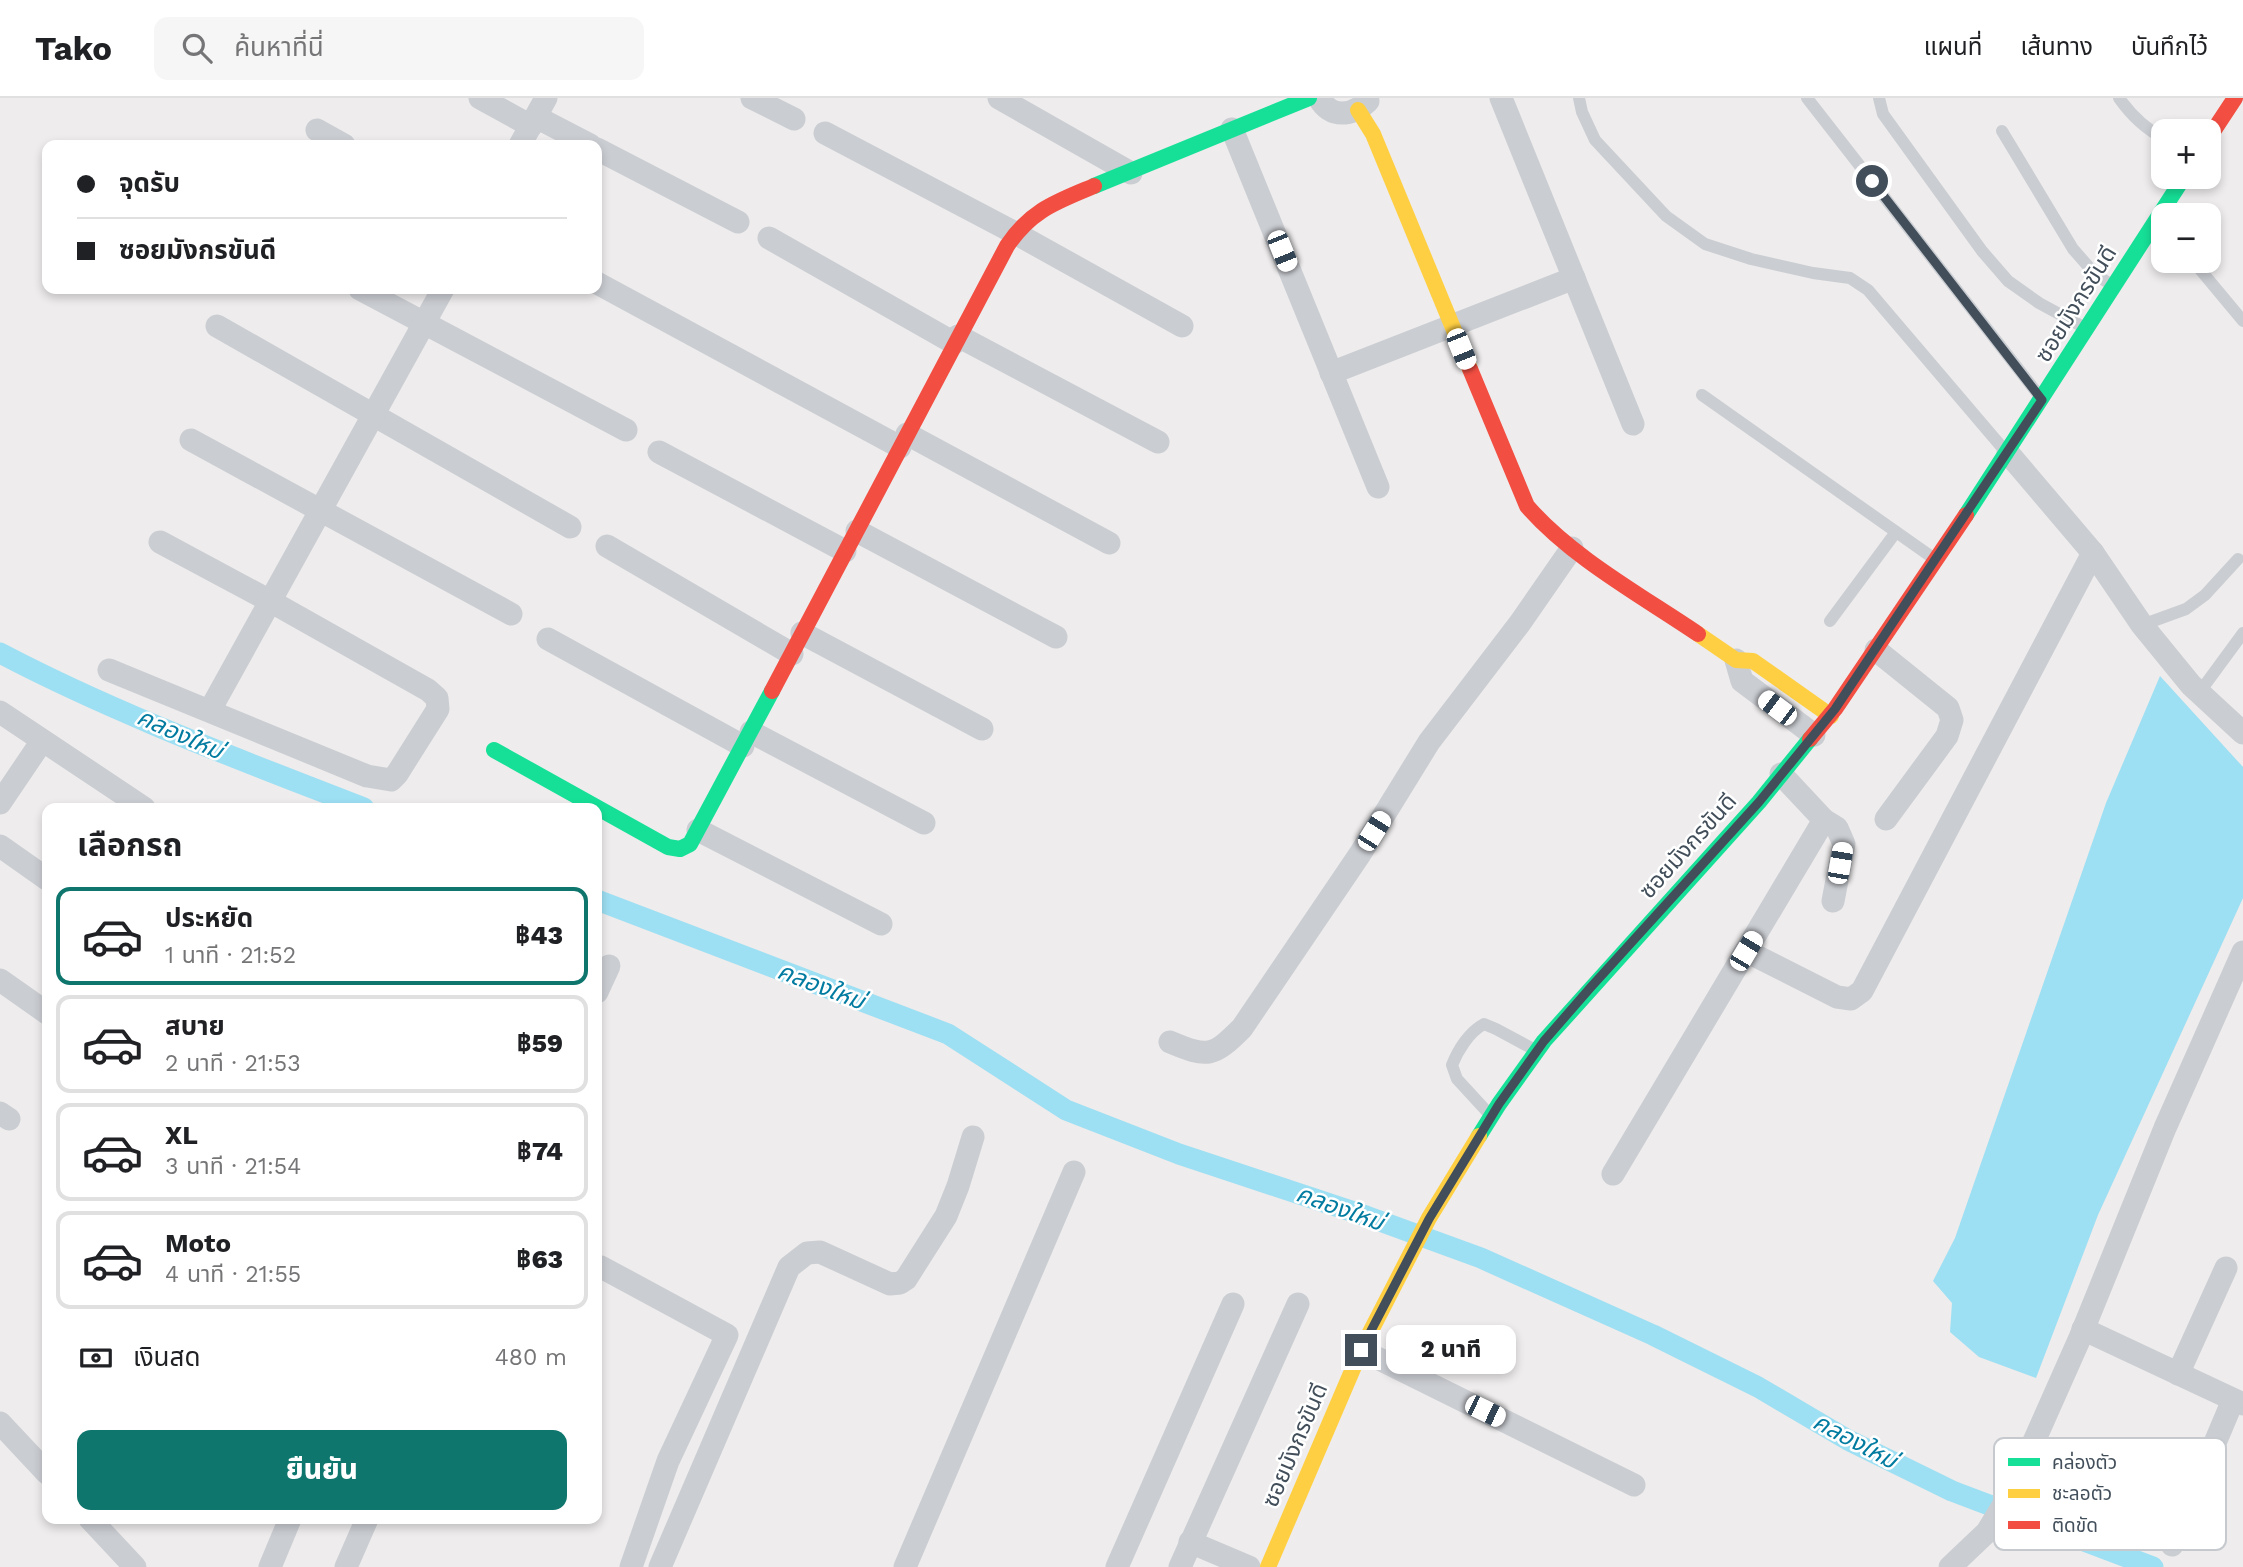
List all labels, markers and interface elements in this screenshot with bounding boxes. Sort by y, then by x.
search box [154,17,644,80]
text: Tako [35,29,112,68]
icon: search [178,29,216,67]
text: ค้นหาที่นี่ [234,32,324,62]
text: แผนที่ [1924,33,1982,61]
text: เส้นทาง [2020,33,2093,61]
text: บันทึกไว้ [2131,33,2208,61]
map controls [2151,119,2221,273]
button: + [2151,119,2221,189]
route start [1856,165,1888,197]
text: จุดรับ [119,168,180,198]
button: − [2151,203,2221,273]
car [1265,228,1300,274]
text: ซอยมังกรขันดี [119,235,276,265]
street label: ซอยมังกรขันดี [2030,241,2122,367]
car [1444,326,1479,372]
car [1754,687,1801,729]
water label: คลองใหม่ [133,703,230,767]
street label: ซอยมังกรขันดี [1634,788,1742,904]
car [1354,808,1395,854]
text: เลือกรถ [77,826,182,864]
car [1827,840,1854,886]
text: ประหยัด [165,903,253,933]
icon: car [81,905,144,968]
text: ฿43 [515,920,563,950]
car [1727,928,1766,974]
text: 1 นาที · 21:52 [165,942,296,969]
water label: คลองใหม่ [774,957,871,1016]
text: สบาย [165,1011,225,1041]
icon: car [81,1013,144,1076]
text: ฿59 [517,1028,563,1058]
text: 2 นาที · 21:53 [165,1050,301,1077]
text: XL [165,1120,198,1150]
icon: car [81,1121,144,1184]
text: ฿74 [517,1136,563,1166]
text: 3 นาที · 21:54 [165,1153,301,1180]
water label: คลองใหม่ [1293,1179,1390,1238]
text: Moto [165,1228,231,1258]
icon: car [81,1229,144,1292]
text: ฿63 [516,1244,563,1274]
text: 4 นาที · 21:55 [165,1261,301,1288]
callout: 2 นาที [1386,1326,1515,1374]
route end [1345,1334,1377,1366]
text: 2 นาที [1421,1336,1481,1363]
icon: cash [77,1339,115,1377]
text: เงินสด [133,1342,200,1372]
text: 480 m [495,1344,567,1371]
street label: ซอยมังกรขันดี [1257,1379,1333,1511]
car [1462,1392,1509,1430]
water label: คลองใหม่ [1808,1407,1904,1476]
button: ยืนยัน [77,1430,567,1510]
legend [1994,1438,2226,1550]
text: คล่องตัว [2052,1451,2117,1474]
text: ชะลอตัว [2052,1482,2112,1505]
text: ติดขัด [2052,1514,2098,1537]

